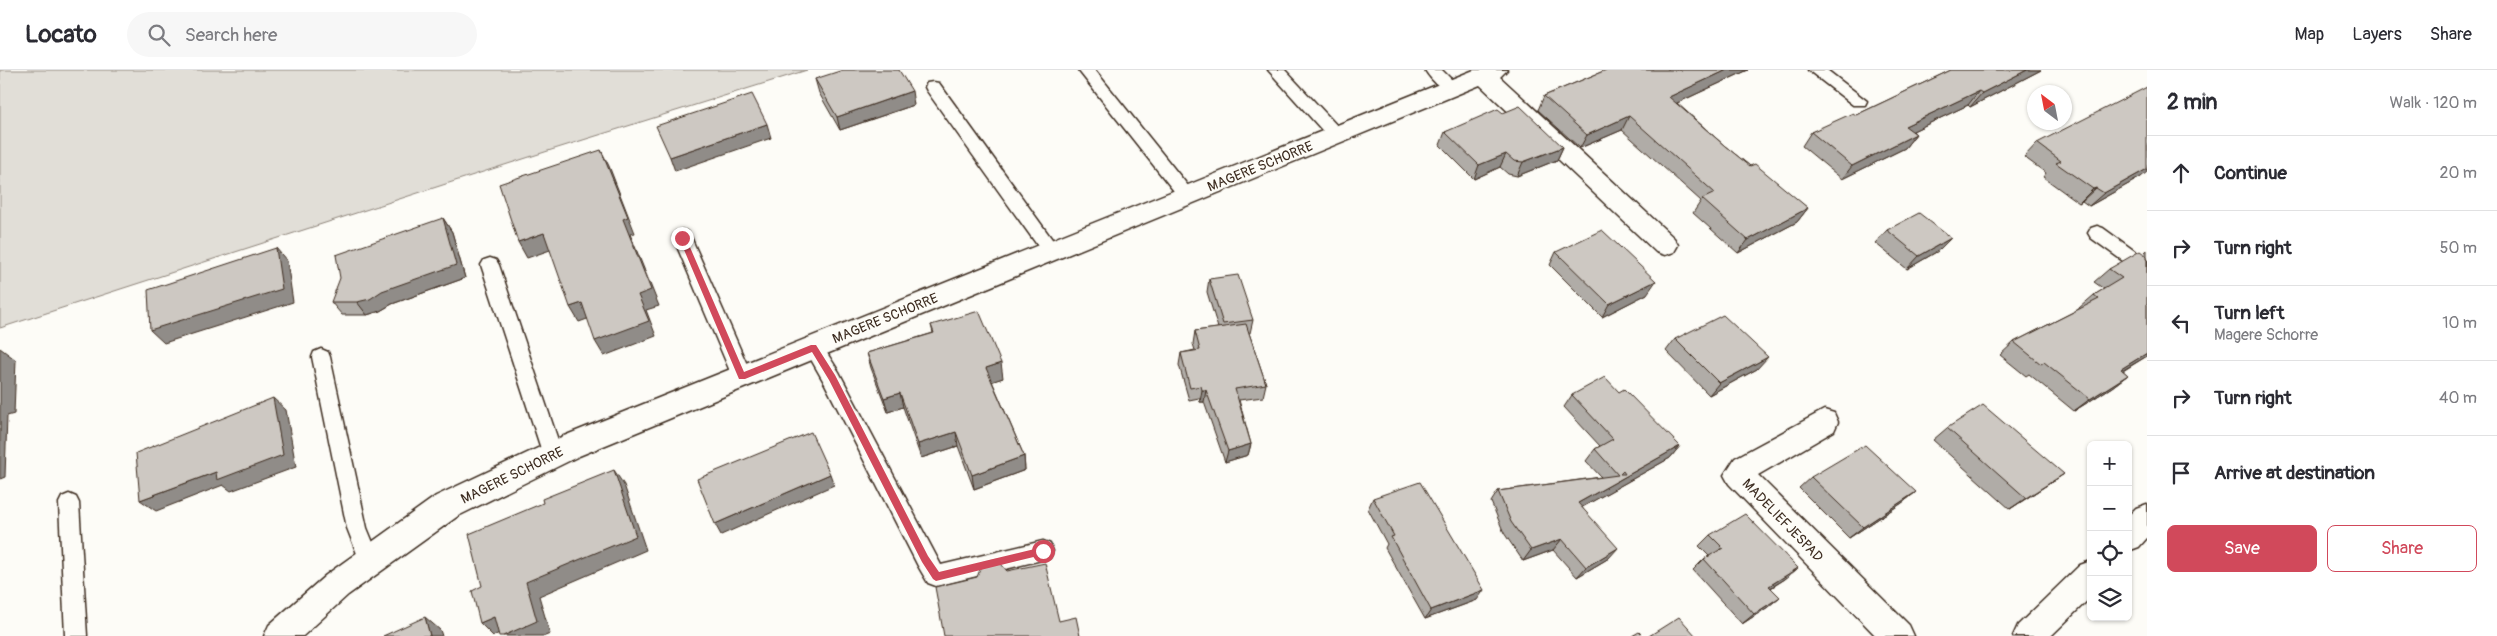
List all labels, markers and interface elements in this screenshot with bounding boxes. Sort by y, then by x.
search box [127,12,477,57]
text: Locato [25,20,97,49]
icon: search [145,21,173,49]
text: Search here [185,23,277,47]
text: Map [2295,23,2324,46]
text: Layers [2352,23,2402,46]
text: Share [2430,23,2472,46]
north arrow [2027,85,2072,130]
text: 2 min [2167,89,2217,116]
text: Walk · 120 m [2389,93,2477,113]
street label: MAGERE SCHORRE [1205,138,1315,195]
icon: ahead [2167,159,2195,187]
text: Continue [2214,161,2287,185]
text: 20 m [2439,163,2477,183]
route end [671,227,694,250]
icon: right [2167,234,2195,262]
text: Turn right [2214,236,2292,260]
text: 50 m [2440,238,2477,258]
street label: MAGERE SCHORRE [830,290,940,347]
text: Turn left [2214,301,2284,325]
icon: left [2167,309,2195,337]
text: 10 m [2442,313,2477,333]
text: Magere Schorre [2214,325,2318,345]
icon: right [2167,384,2195,412]
text: Turn right [2214,386,2292,410]
text: 40 m [2439,388,2477,408]
map controls [2087,441,2132,621]
button: + [2087,441,2132,486]
street label: MAGERE SCHORRE [458,443,566,508]
icon: arrive [2167,459,2195,487]
text: Arrive at destination [2214,461,2375,485]
street label: MADELIEFJESPAD [1739,475,1827,566]
button: − [2087,486,2132,531]
button: Save [2167,525,2317,572]
button: Share [2327,525,2477,572]
button: locate [2087,531,2132,576]
route start [1032,540,1055,563]
button: layers [2087,576,2132,621]

